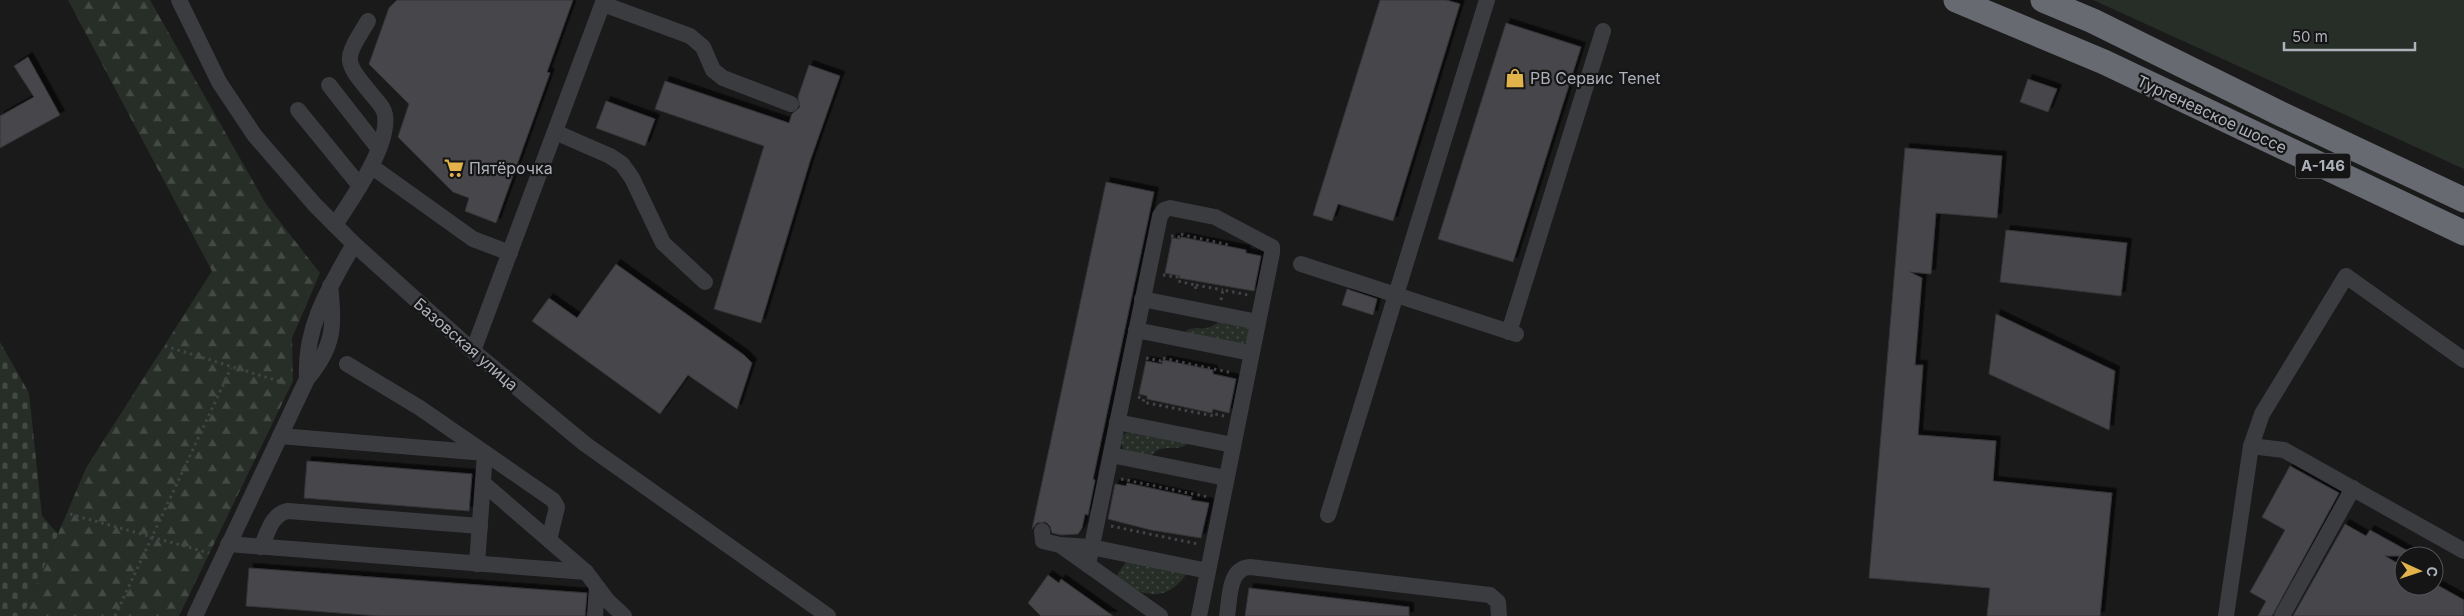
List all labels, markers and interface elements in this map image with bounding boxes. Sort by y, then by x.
scale bar [2284,20,2415,52]
text: 50 m [2292,27,2328,46]
shop icon: PB Сервис Tenet [1504,67,1526,89]
place label: PB Сервис Tenet [1530,68,1661,88]
street label: Тургеневское шоссе [2134,70,2290,158]
road number: А-146 [2296,154,2350,178]
supermarket icon: Пятёрочка [443,157,465,179]
place label: Пятёрочка [469,158,553,178]
street label: Базовская улица [410,293,522,395]
north arrow [2394,546,2444,596]
text: С [2424,566,2441,577]

